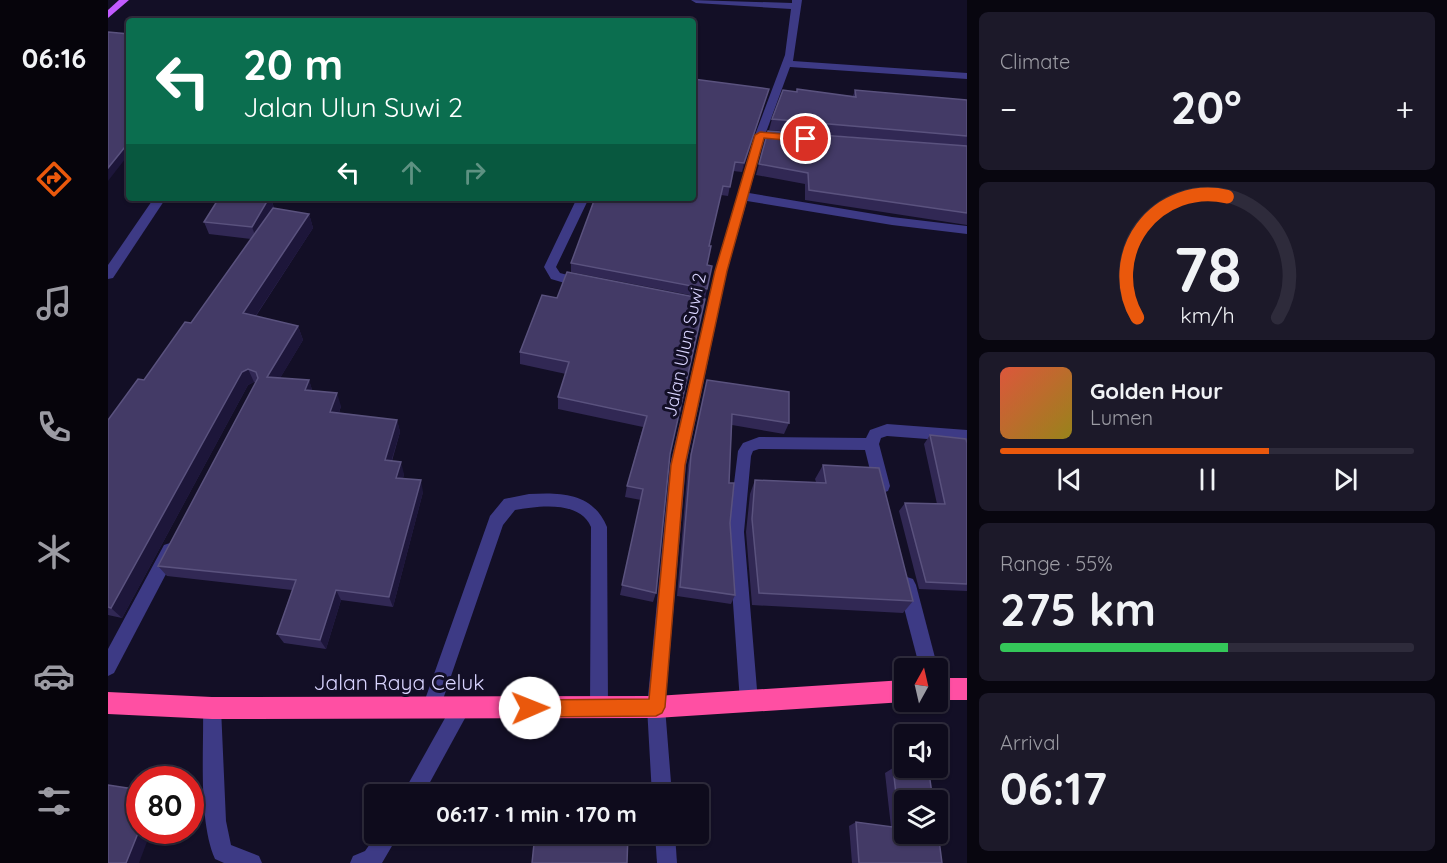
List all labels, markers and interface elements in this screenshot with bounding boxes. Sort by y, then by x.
text: 20 m [243,38,343,91]
text: 06:16 [22,41,86,75]
icon: left [144,42,222,120]
text: Climate [1000,49,1070,74]
text: 20° [1171,79,1242,135]
text: − [1000,88,1017,129]
text: + [1395,88,1414,129]
text: Jalan Ulun Suwi 2 [243,90,463,124]
pin [780,113,831,164]
icon: arrive [789,122,822,155]
icon: left [332,156,365,189]
icon: ahead [395,156,428,189]
icon: right [458,156,491,189]
icon: directions [33,158,75,200]
text: 78 [1173,230,1241,308]
street label: Jalan Ulun Suwi 2 [658,271,711,419]
icon: music [33,282,75,324]
text: km/h [1180,303,1234,329]
text: Golden Hour [1090,377,1223,405]
text: Lumen [1090,405,1153,430]
icon: phone [33,406,75,448]
icon: previous [1053,463,1086,496]
icon: pause [1191,463,1224,496]
icon: next [1329,463,1362,496]
icon: climate [33,531,75,573]
text: Range · 55% [1000,551,1113,576]
text: 275 km [1000,581,1156,637]
icon: car [33,655,75,697]
north arrow [894,658,948,712]
map controls [894,658,948,844]
street label: Jalan Raya Celuk [314,669,484,695]
position arrow [498,676,562,740]
button: sound [894,724,948,778]
text: Arrival [1000,730,1060,755]
text: 06:17 [1000,760,1107,816]
speed limit sign: 80 [126,766,204,844]
icon: filters [33,780,75,822]
button: layers [894,790,948,844]
text: 06:17 · 1 min · 170 m [436,800,637,828]

